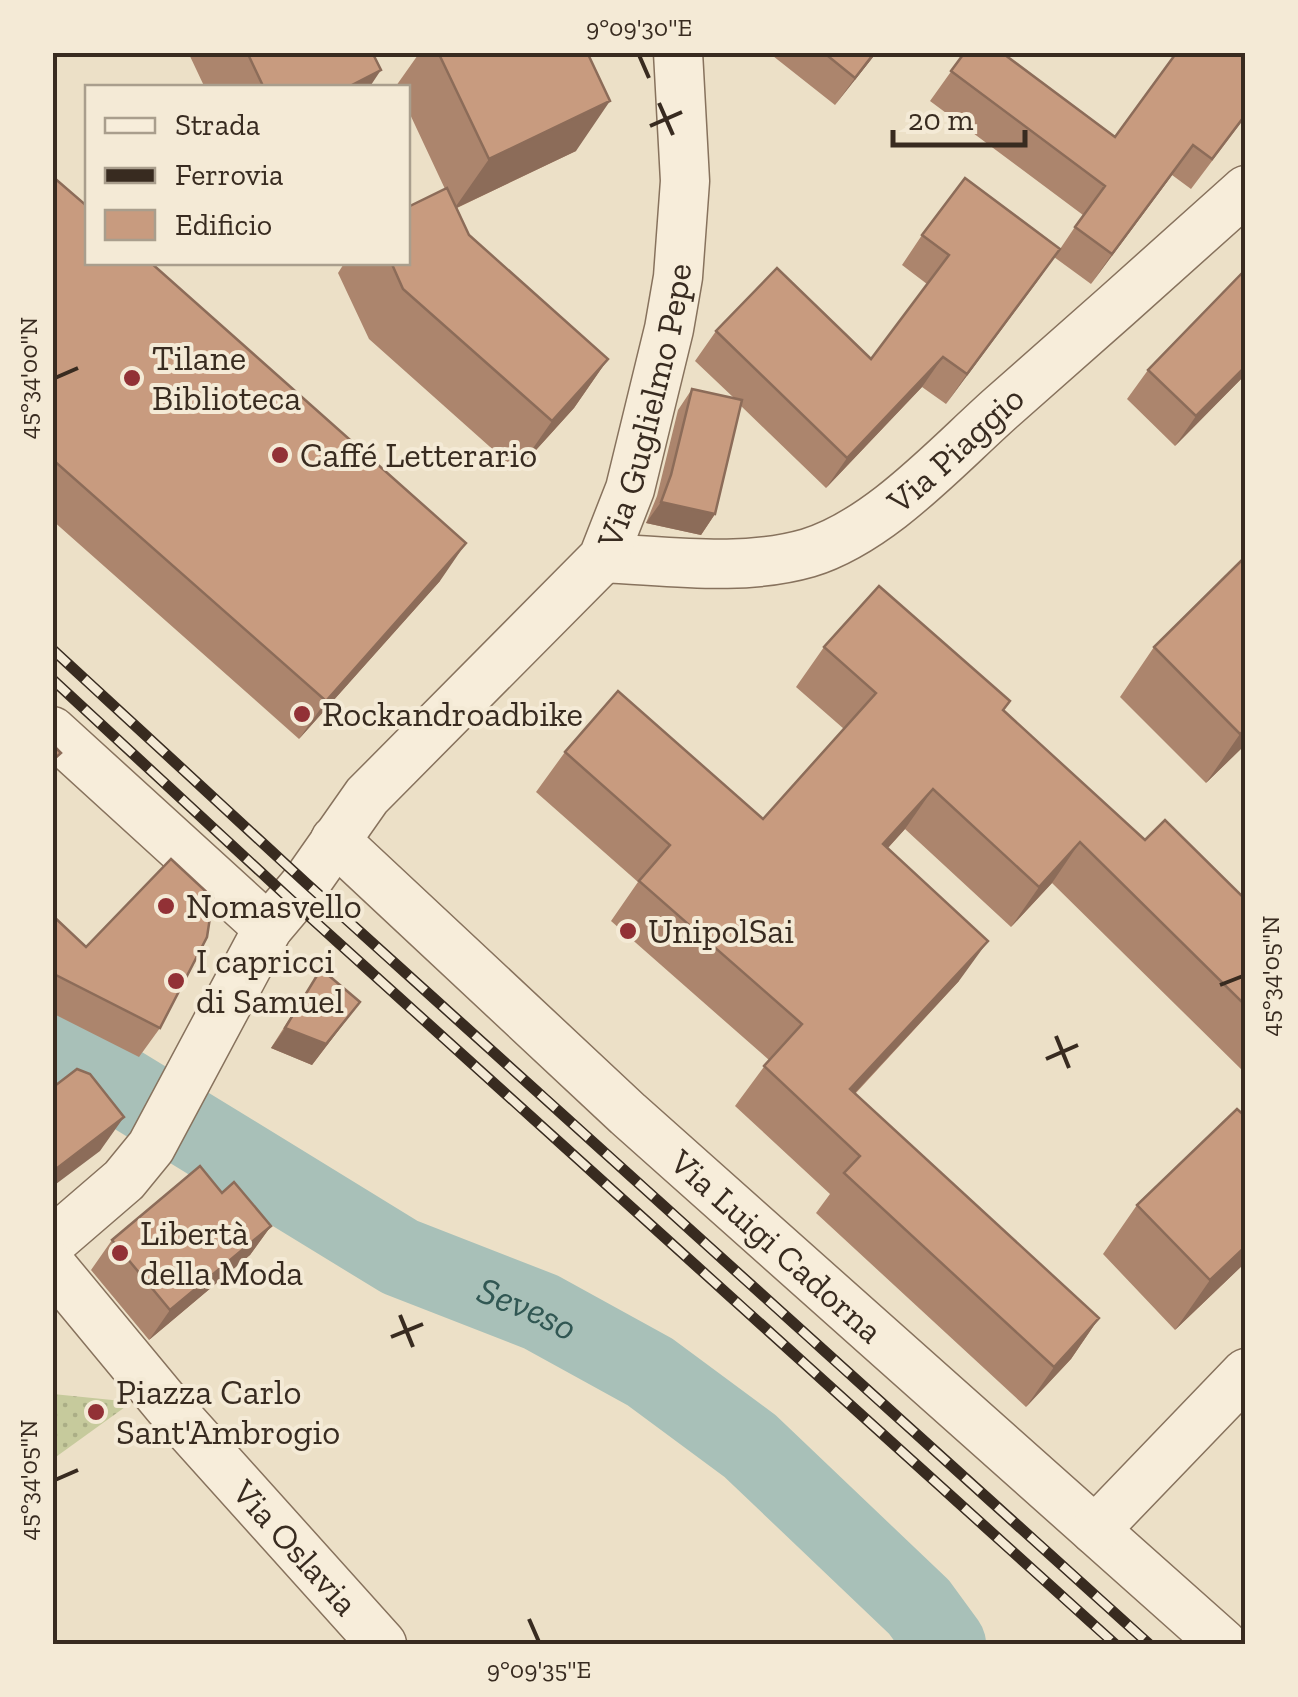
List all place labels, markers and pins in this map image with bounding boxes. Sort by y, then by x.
place label: Tilane Biblioteca [152,337,301,419]
marker: Tilane Biblioteca [121,367,143,389]
place label: Caffé Letterario [300,434,537,476]
marker: Caffé Letterario [269,444,291,466]
place label: Rockandroadbike [322,693,583,735]
marker: Rockandroadbike [291,703,313,725]
place label: Nomasvello [186,885,362,927]
marker: Nomasvello [155,895,177,917]
place label: UnipolSai [648,910,794,952]
marker: UnipolSai [617,920,639,942]
place label: I capricci di Samuel [196,940,344,1022]
marker: I capricci di Samuel [165,970,187,992]
place label: Libertà della Moda [140,1212,303,1294]
marker: Libertà della Moda [109,1242,131,1264]
place label: Piazza Carlo Sant'Ambrogio [116,1371,340,1453]
marker: Piazza Carlo Sant'Ambrogio [85,1401,107,1423]

